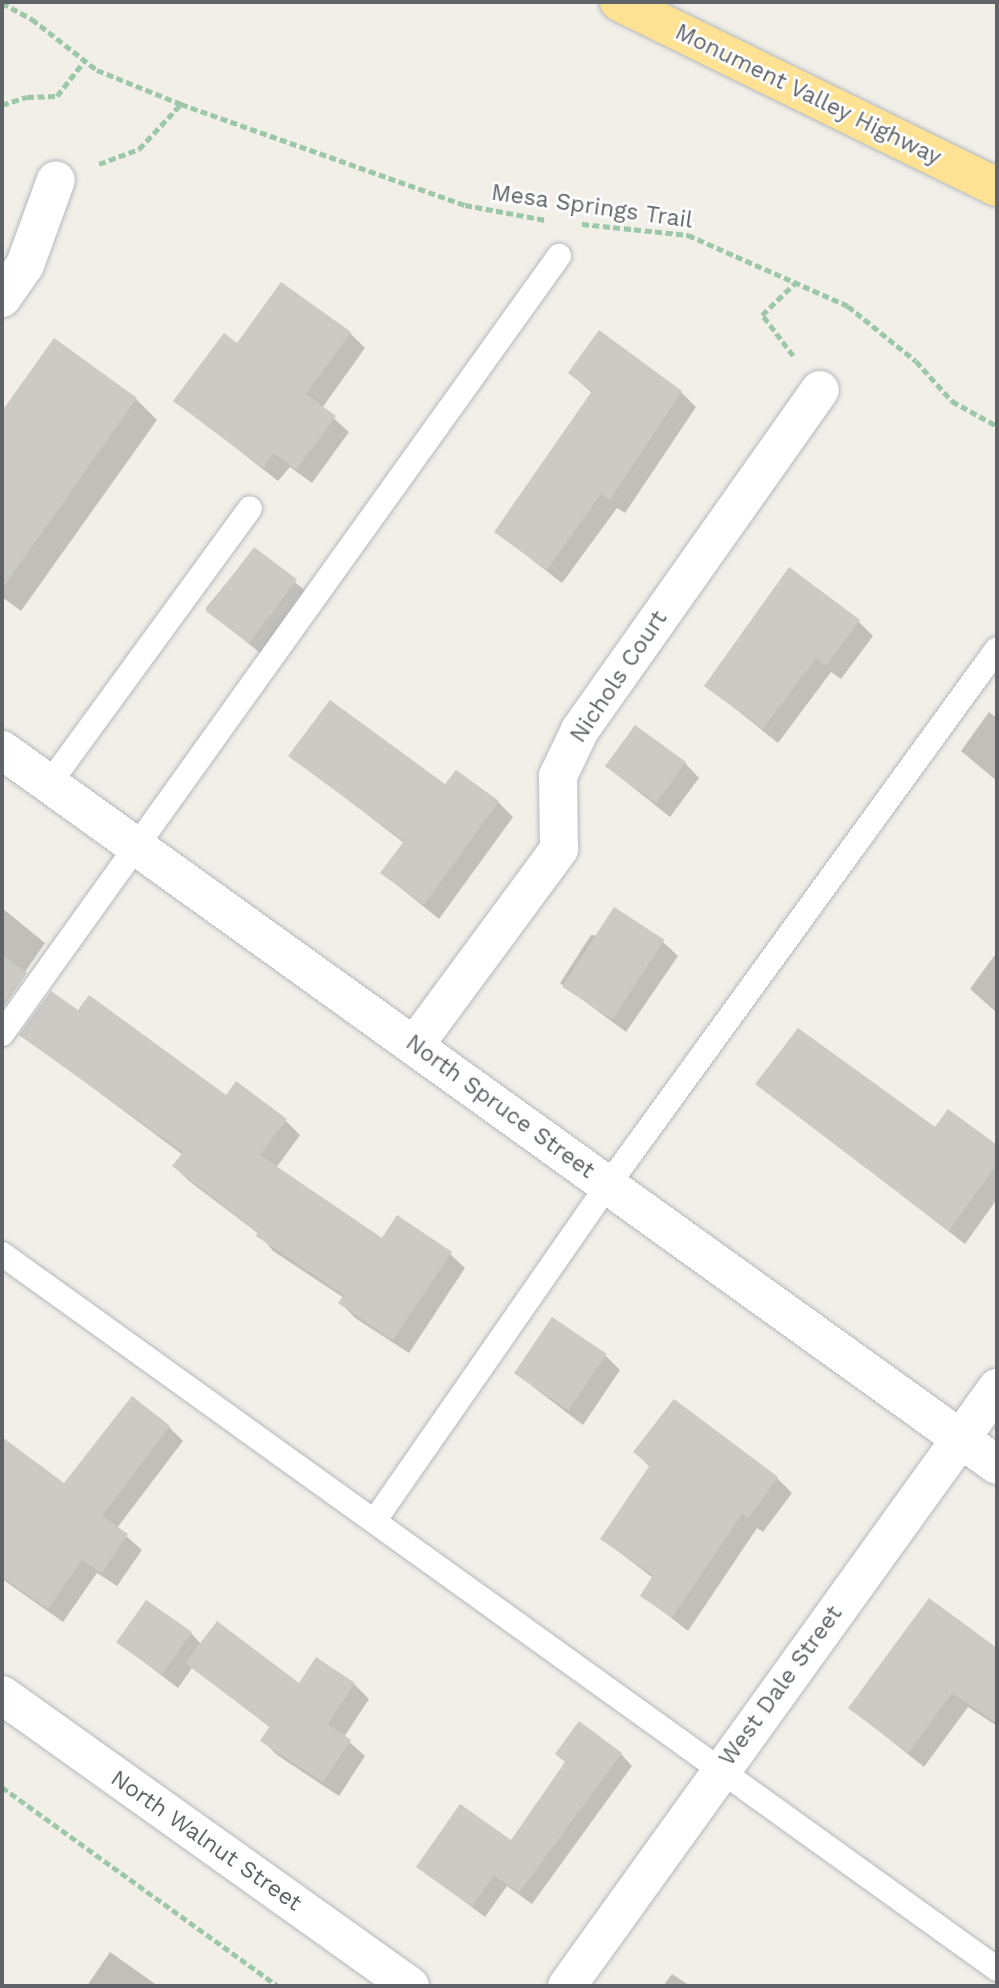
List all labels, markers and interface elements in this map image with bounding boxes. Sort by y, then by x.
street label: Monument Valley Highway [670,18,946,172]
street label: Mesa Springs Trail [489,179,695,235]
street label: Nichols Court [565,606,673,748]
street label: North Spruce Street [400,1029,600,1185]
street label: West Dale Street [714,1601,848,1771]
street label: North Walnut Street [105,1765,307,1917]

